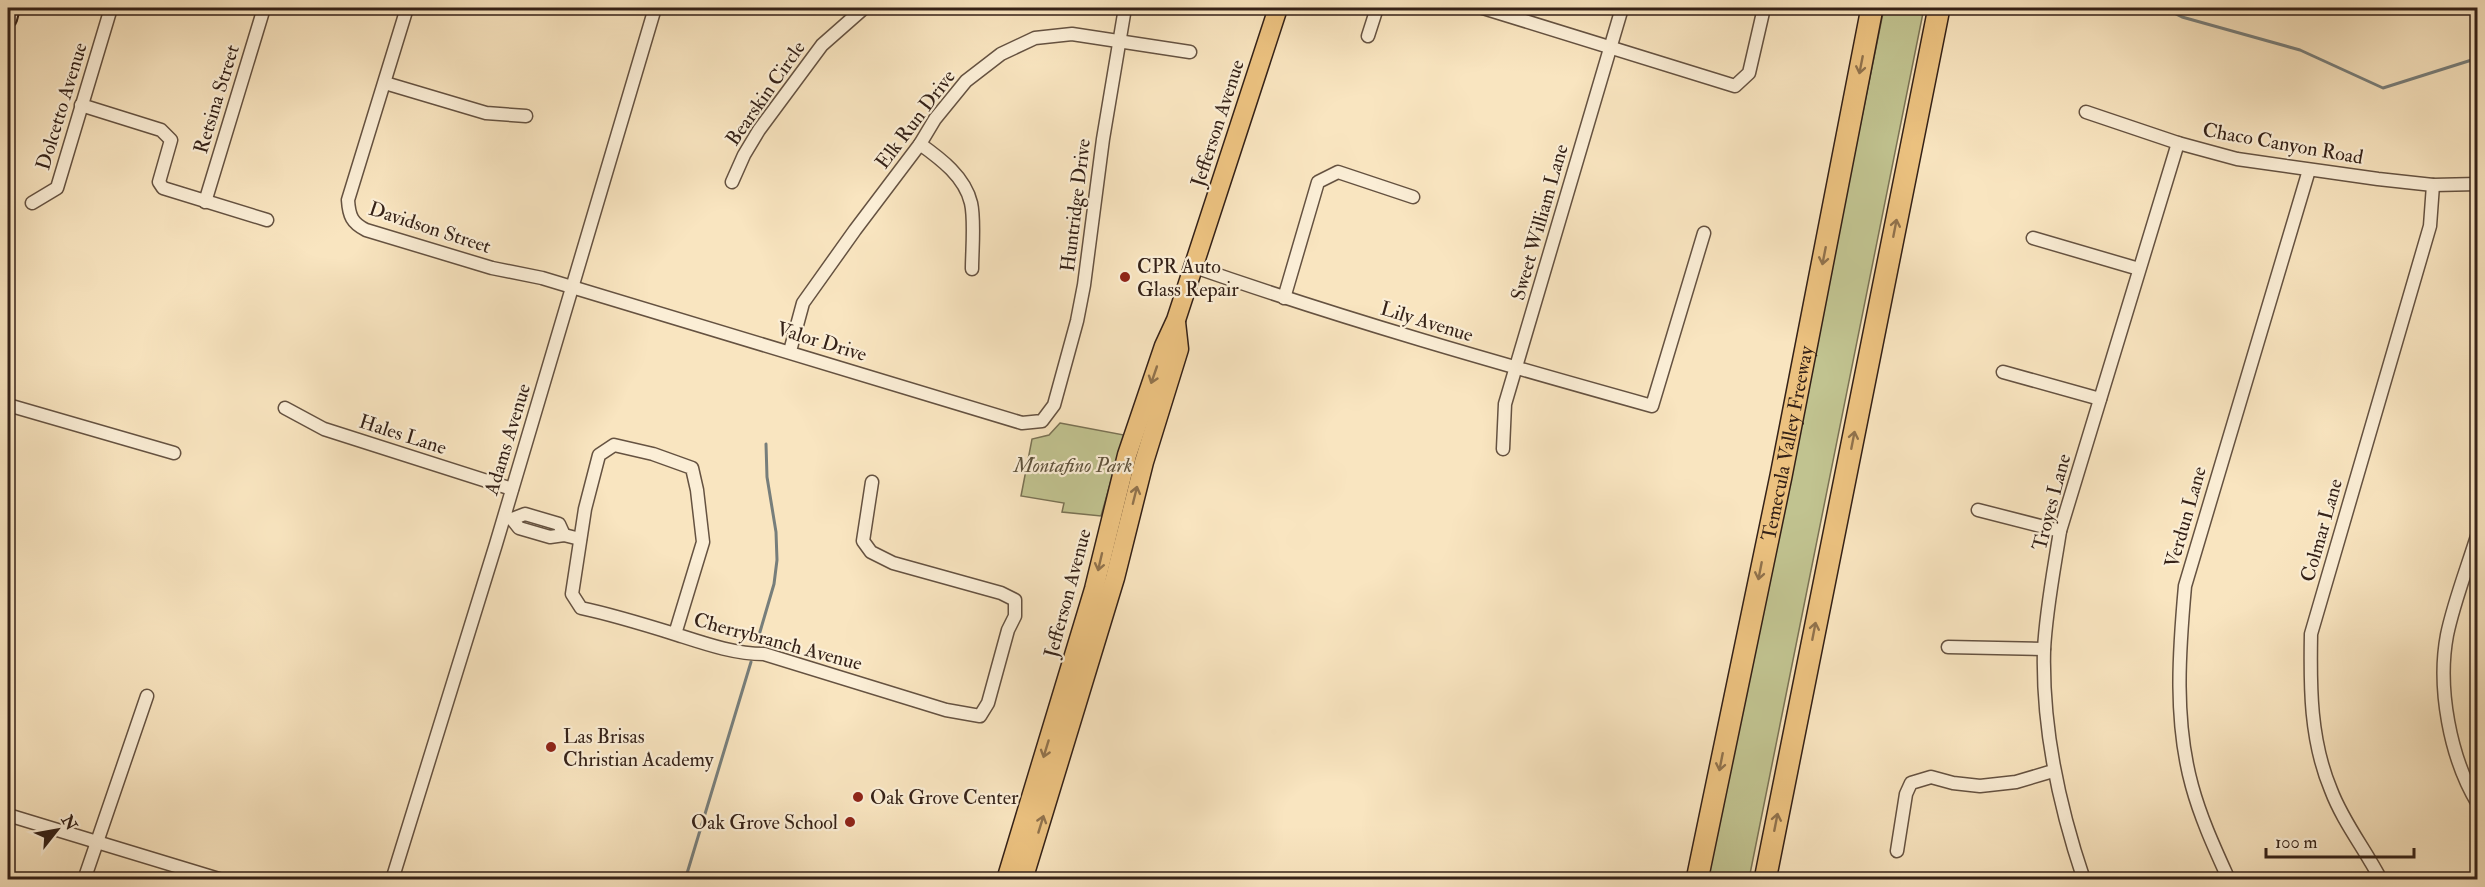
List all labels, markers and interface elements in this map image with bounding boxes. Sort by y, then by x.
street label: Bearskin Circle [720,36,811,150]
street label: Dolcetto Avenue [30,39,93,173]
street label: Retsina Street [188,41,245,156]
one-way arrow [1855,55,1866,74]
street label: Jefferson Avenue [1185,56,1250,191]
street label: Elk Run Drive [870,65,961,174]
street label: Chaco Canyon Road [2201,117,2365,170]
street label: Huntridge Drive [1055,137,1096,273]
street label: Sweet William Lane [1505,141,1574,303]
street label: Davidson Street [366,196,495,259]
one-way arrow [1890,219,1901,238]
one-way arrow [1818,246,1829,266]
place label: CPR Auto Glass Repair [1137,254,1239,303]
marker: CPR Auto Glass Repair [1118,270,1132,284]
street label: Lily Avenue [1377,296,1476,347]
street label: Valor Drive [774,316,870,367]
street label: Temecula Valley Freeway [1756,343,1819,543]
one-way arrow [1148,365,1159,383]
street label: Adams Avenue [478,380,536,499]
street label: Hales Lane [356,409,450,460]
one-way arrow [1848,430,1859,450]
street label: Troyes Lane [2027,451,2076,553]
park label: Montafino Park [1013,453,1132,478]
street label: Verdun Lane [2159,464,2212,571]
street label: Colmar Lane [2295,476,2348,585]
one-way arrow [1130,486,1142,505]
street label: Jefferson Avenue [1038,526,1097,661]
one-way arrow [1094,552,1106,571]
one-way arrow [1754,560,1765,580]
street label: Cherrybranch Avenue [691,607,865,676]
one-way arrow [1809,622,1820,641]
place label: Las Brisas Christian Academy [563,724,715,772]
one-way arrow [1040,739,1051,758]
marker: Las Brisas Christian Academy [544,740,558,754]
one-way arrow [1715,752,1726,771]
place label: Oak Grove Center [870,785,1019,810]
marker: Oak Grove Center [851,790,865,804]
north arrow [27,800,87,860]
place label: Oak Grove School [691,810,838,835]
text: N [56,811,82,835]
one-way arrow [1771,813,1782,832]
marker: Oak Grove School [843,815,857,829]
one-way arrow [1036,815,1047,834]
scale bar [2266,821,2414,859]
text: 100 m [2275,831,2318,854]

